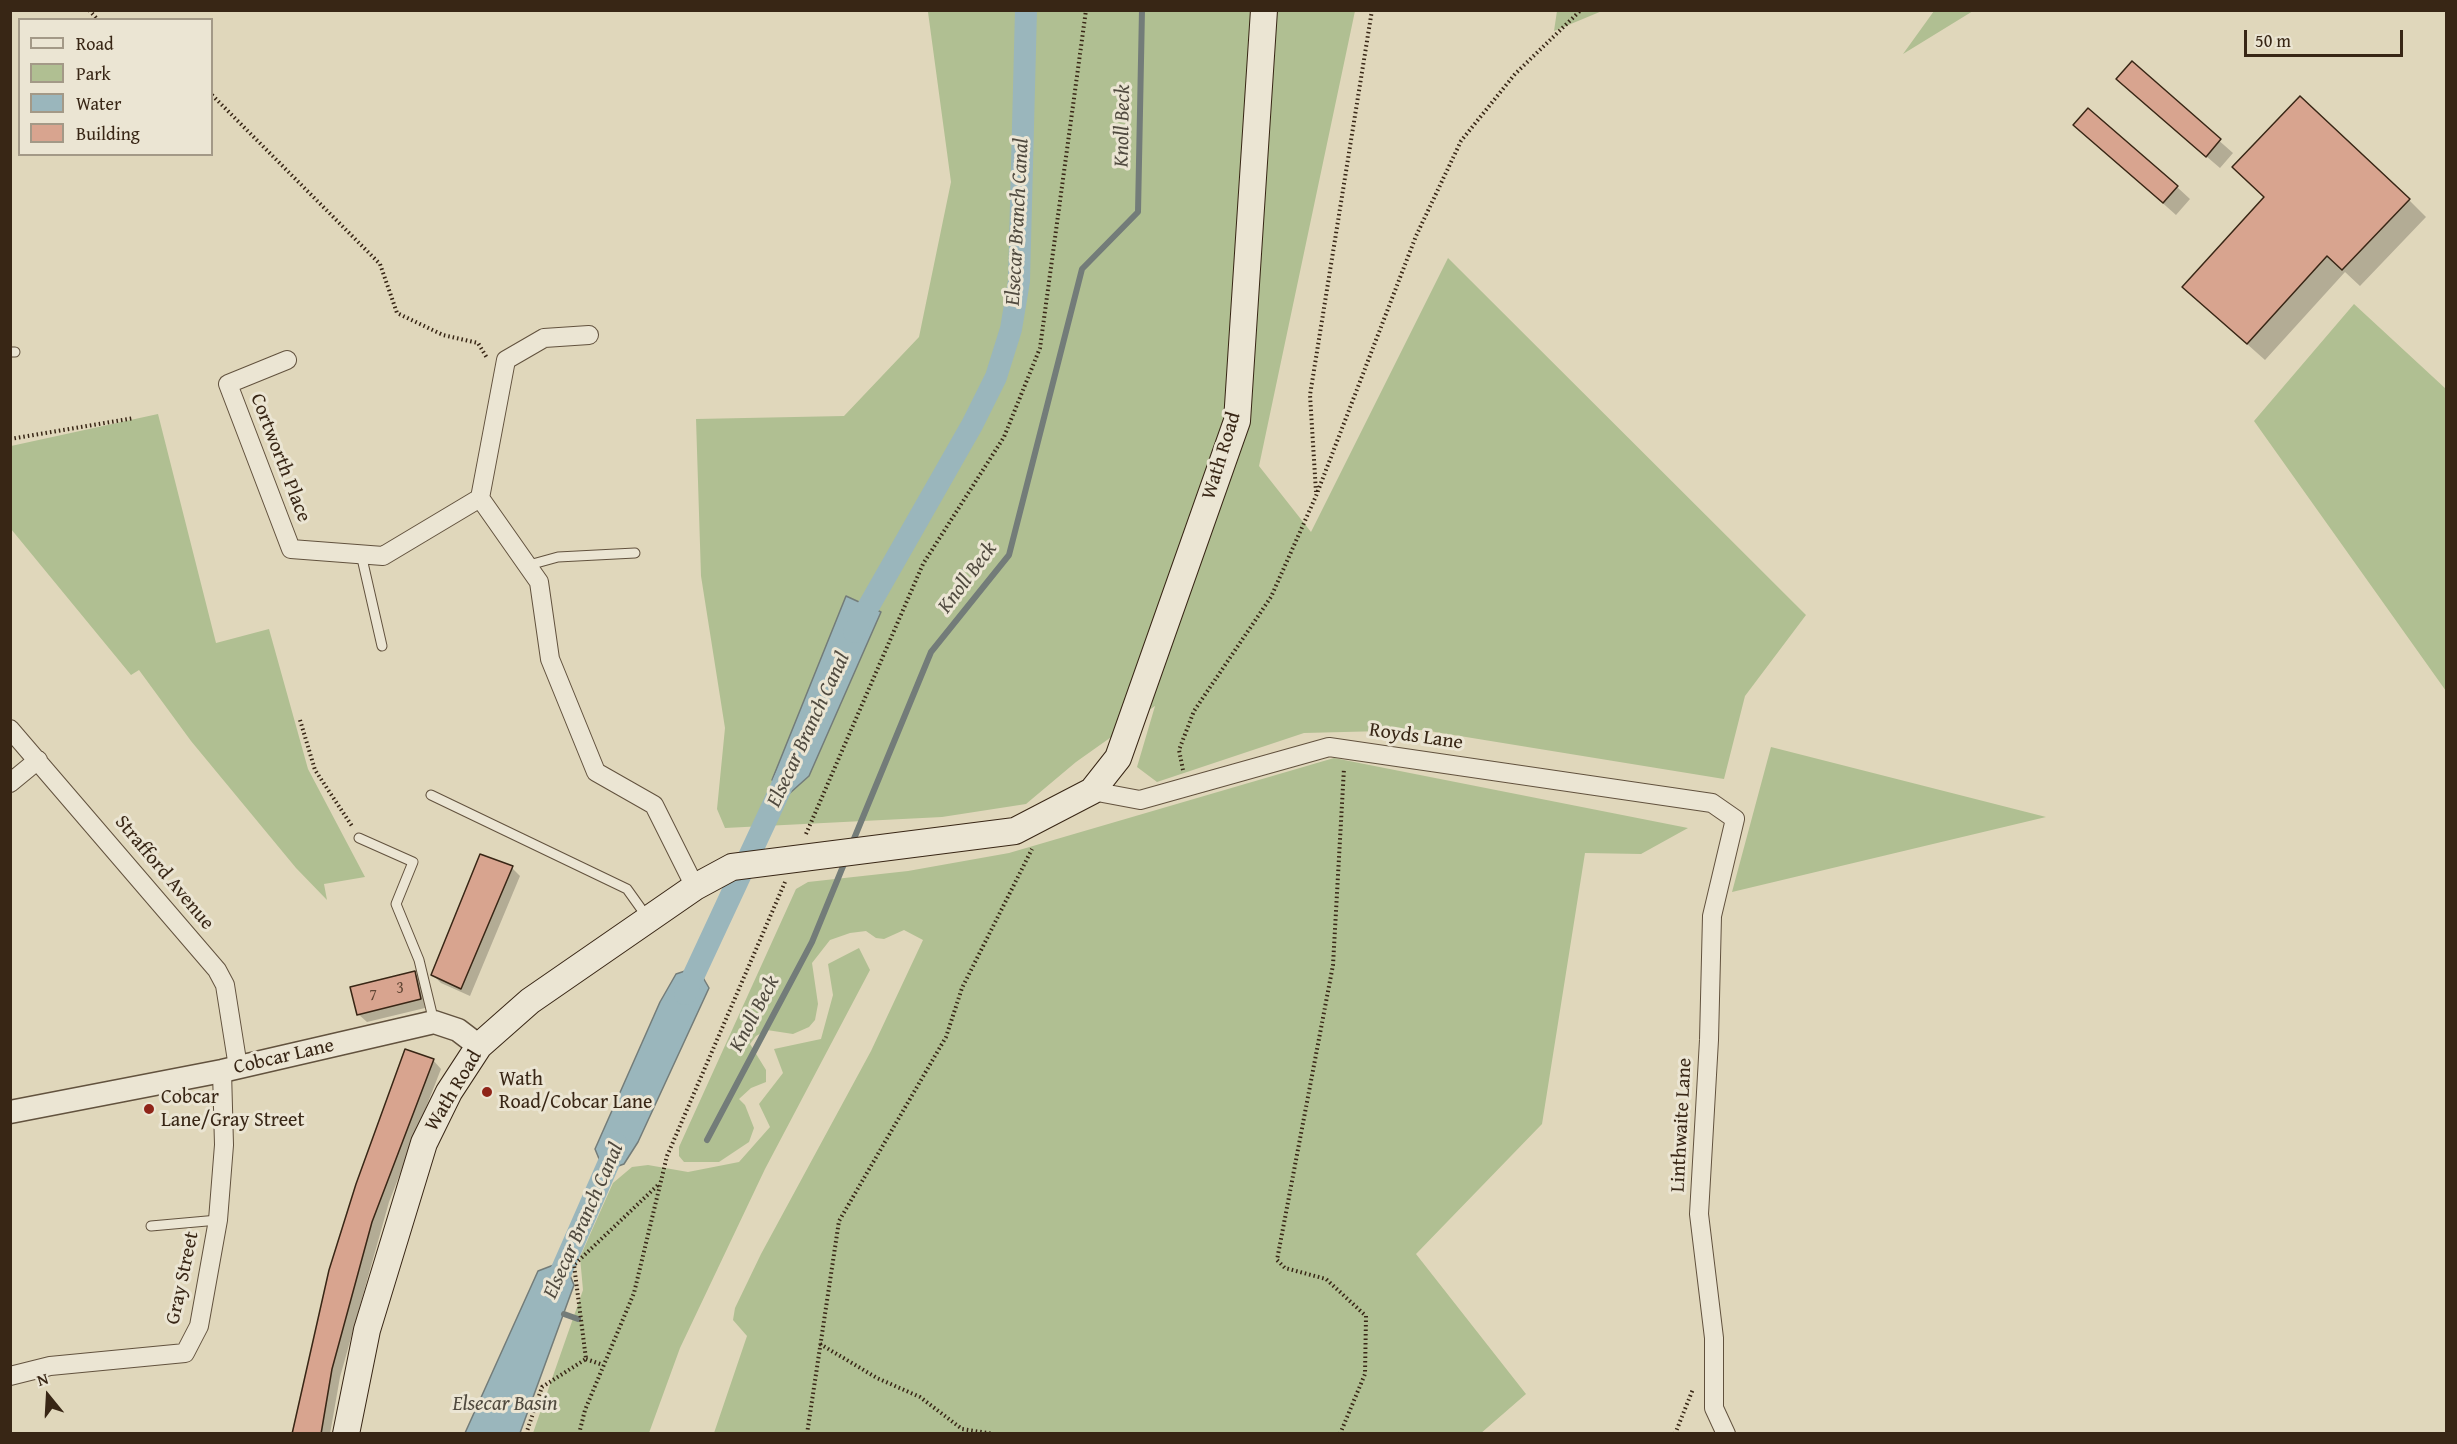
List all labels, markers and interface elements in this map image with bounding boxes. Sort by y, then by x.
legend [18,18,213,156]
scale bar [2247,18,2406,56]
text: 50 m [2255,27,2291,54]
text: Road [76,30,114,57]
text: Park [76,60,111,87]
water label: Knoll Beck [1110,84,1136,168]
text: Water [76,90,121,117]
text: Building [76,120,140,147]
water label: Elsecar Branch Canal [1001,138,1035,306]
street label: Cortworth Place [245,390,315,526]
street label: Wath Road [1197,409,1247,503]
water label: Knoll Beck [933,537,1003,619]
water label: Elsecar Branch Canal [762,649,856,811]
street label: Royds Lane [1368,719,1464,755]
street label: Strafford Avenue [109,811,219,935]
water label: Knoll Beck [724,972,786,1056]
house number: 3 [396,979,404,999]
house number: 7 [369,986,377,1006]
street label: Cobcar Lane [232,1034,336,1080]
street label: Wath Road [420,1046,488,1136]
street label: Linthwaite Lane [1666,1057,1698,1193]
place label: Wath Road/Cobcar Lane [499,1068,652,1115]
marker: Wath Road/Cobcar Lane [480,1085,494,1099]
place label: Cobcar Lane/Gray Street [161,1086,304,1133]
marker: Cobcar Lane/Gray Street [142,1102,156,1116]
water label: Elsecar Branch Canal [538,1139,630,1303]
street label: Gray Street [161,1229,205,1327]
north arrow [18,1366,78,1426]
text: N [34,1366,51,1392]
water label: Elsecar Basin [452,1392,558,1418]

